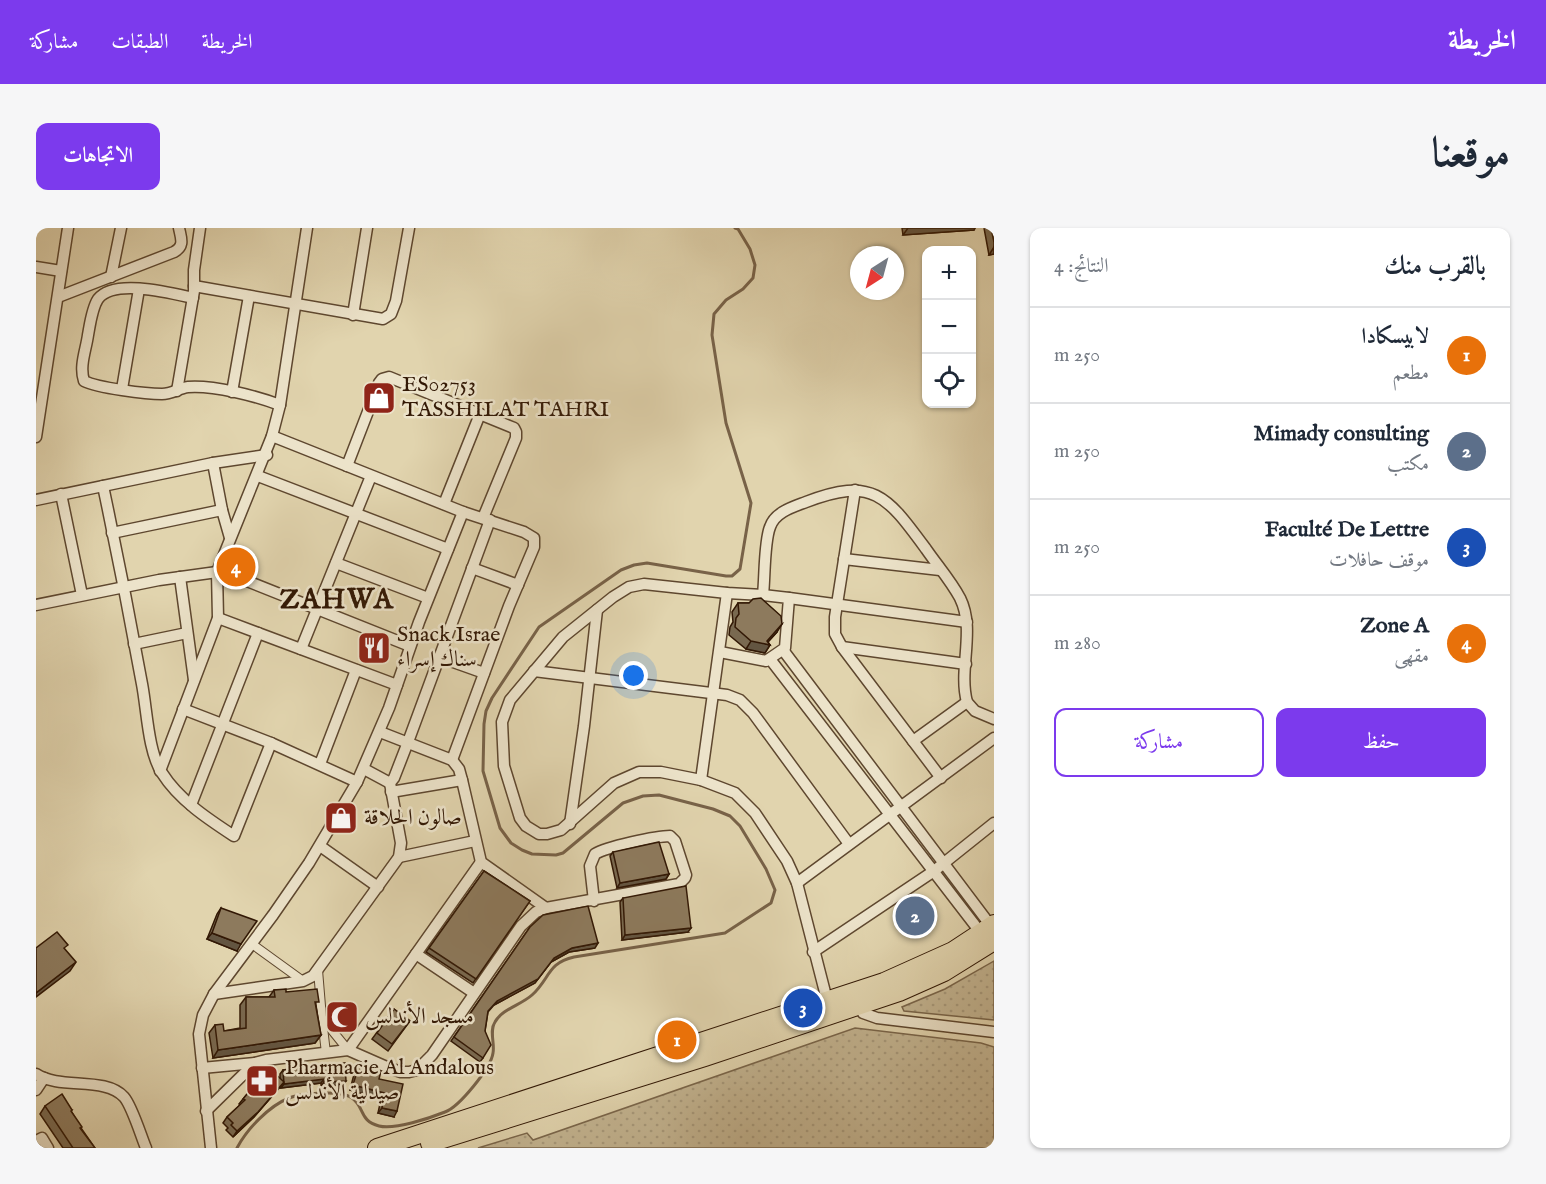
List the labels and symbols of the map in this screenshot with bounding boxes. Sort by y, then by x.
north arrow [850,246,904,300]
place label: ES02753 TASSHILAT TAHRI [402,371,609,424]
shop icon: ES02753 TASSHILAT TAHRI [361,380,397,416]
pin: 4 [216,544,256,590]
district label: ZAHWA [280,583,394,618]
place label: Snack Israe سناك إسراء [397,621,500,674]
restaurant icon: Snack Israe سناك إسراء [356,630,392,666]
your location [619,661,648,690]
shop icon: صالون الحلاقة [323,800,359,836]
place label: صالون الحلاقة [364,804,462,832]
pin: 2 [896,894,934,938]
pin: 3 [784,986,822,1030]
mosque icon: مسجد الأندلس [324,999,360,1035]
place label: مسجد الأندلس [365,1000,474,1031]
pin: 1 [658,1018,696,1062]
place label: Pharmacie Al Andalous صيدلية الأندلس [285,1054,494,1107]
pharmacy icon: Pharmacie Al Andalous صيدلية الأندلس [244,1063,280,1099]

